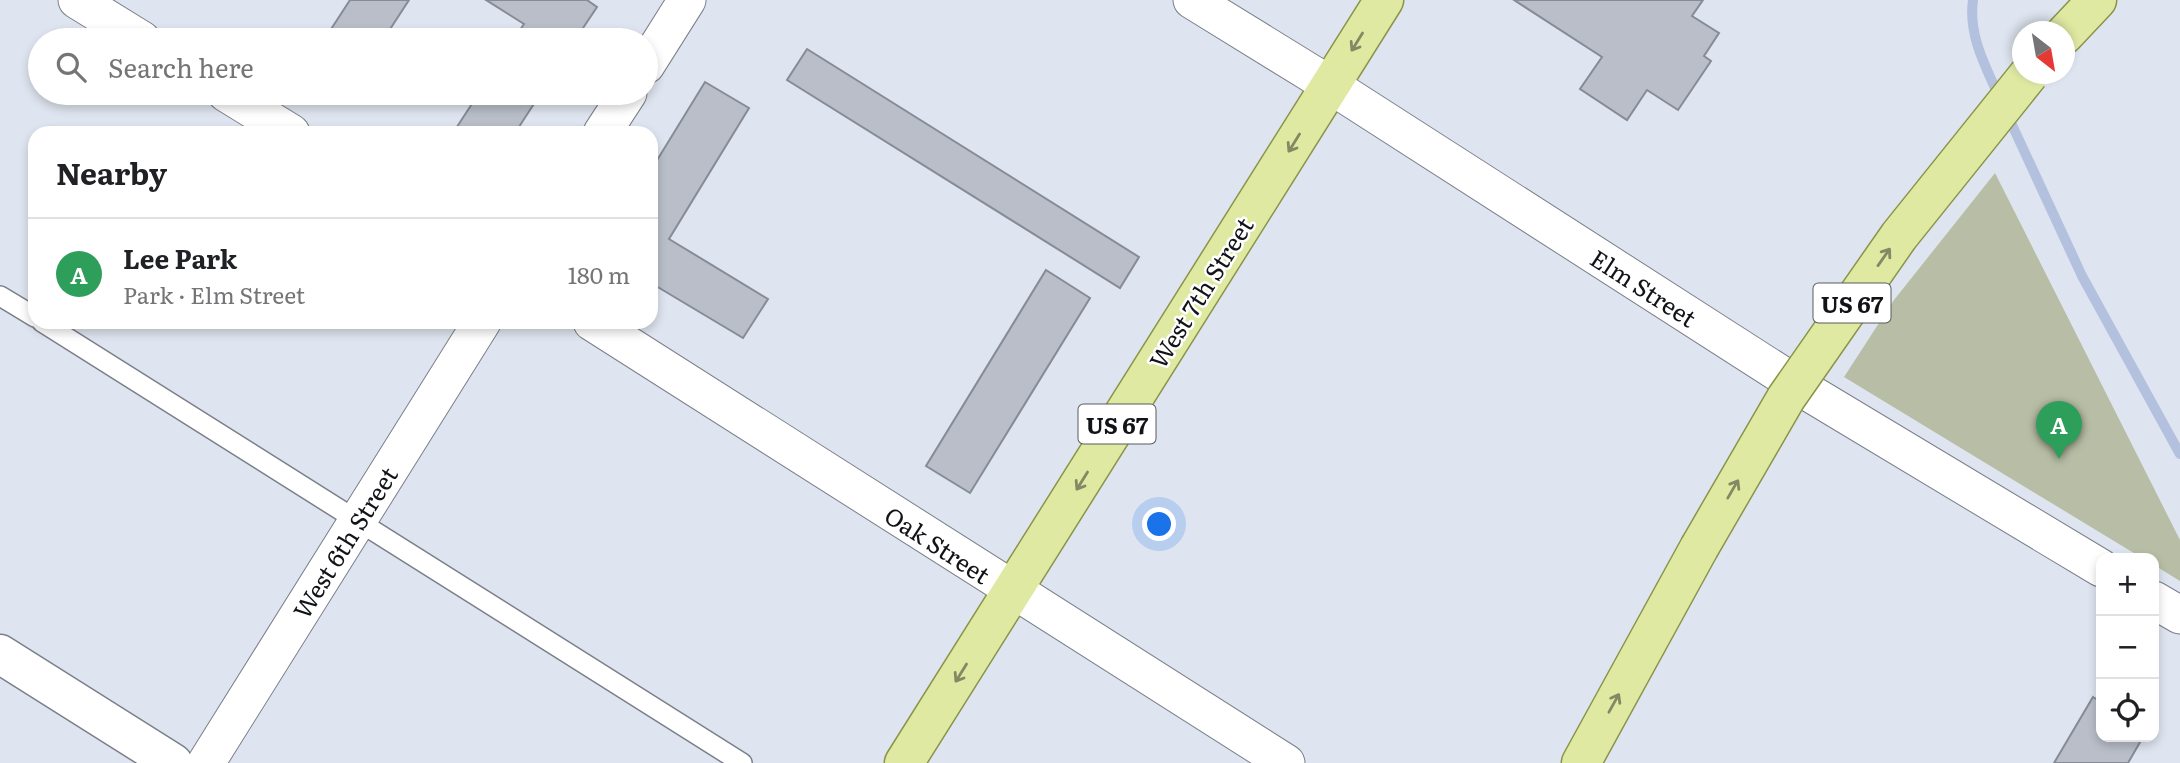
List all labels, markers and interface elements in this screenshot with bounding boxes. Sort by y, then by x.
north arrow [2012,21,2075,84]
search box [28,28,658,105]
one-way arrow [1349,32,1363,52]
text: Search here [108,47,254,86]
icon: search [52,48,90,86]
one-way arrow [1286,132,1300,152]
text: Nearby [56,150,167,194]
street label: West 7th Street [1139,209,1261,374]
text: Lee Park [123,238,237,277]
street label: Elm Street [1584,240,1704,334]
one-way arrow [1877,248,1891,267]
text: A [70,257,88,291]
text: 180 m [568,257,630,291]
text: Park · Elm Street [123,277,305,311]
road number: US 67 [1814,284,1890,322]
pin: A [2036,401,2082,459]
road number: US 67 [1078,404,1156,444]
street label: West 6th Street [283,459,405,625]
one-way arrow [1074,470,1088,490]
one-way arrow [1726,479,1740,499]
street label: Oak Street [878,497,998,591]
your location [1142,507,1176,541]
map controls [2096,553,2159,742]
button: + [2096,553,2159,616]
button: − [2096,616,2159,679]
one-way arrow [953,663,967,683]
button: locate [2096,679,2159,742]
one-way arrow [1607,693,1621,714]

